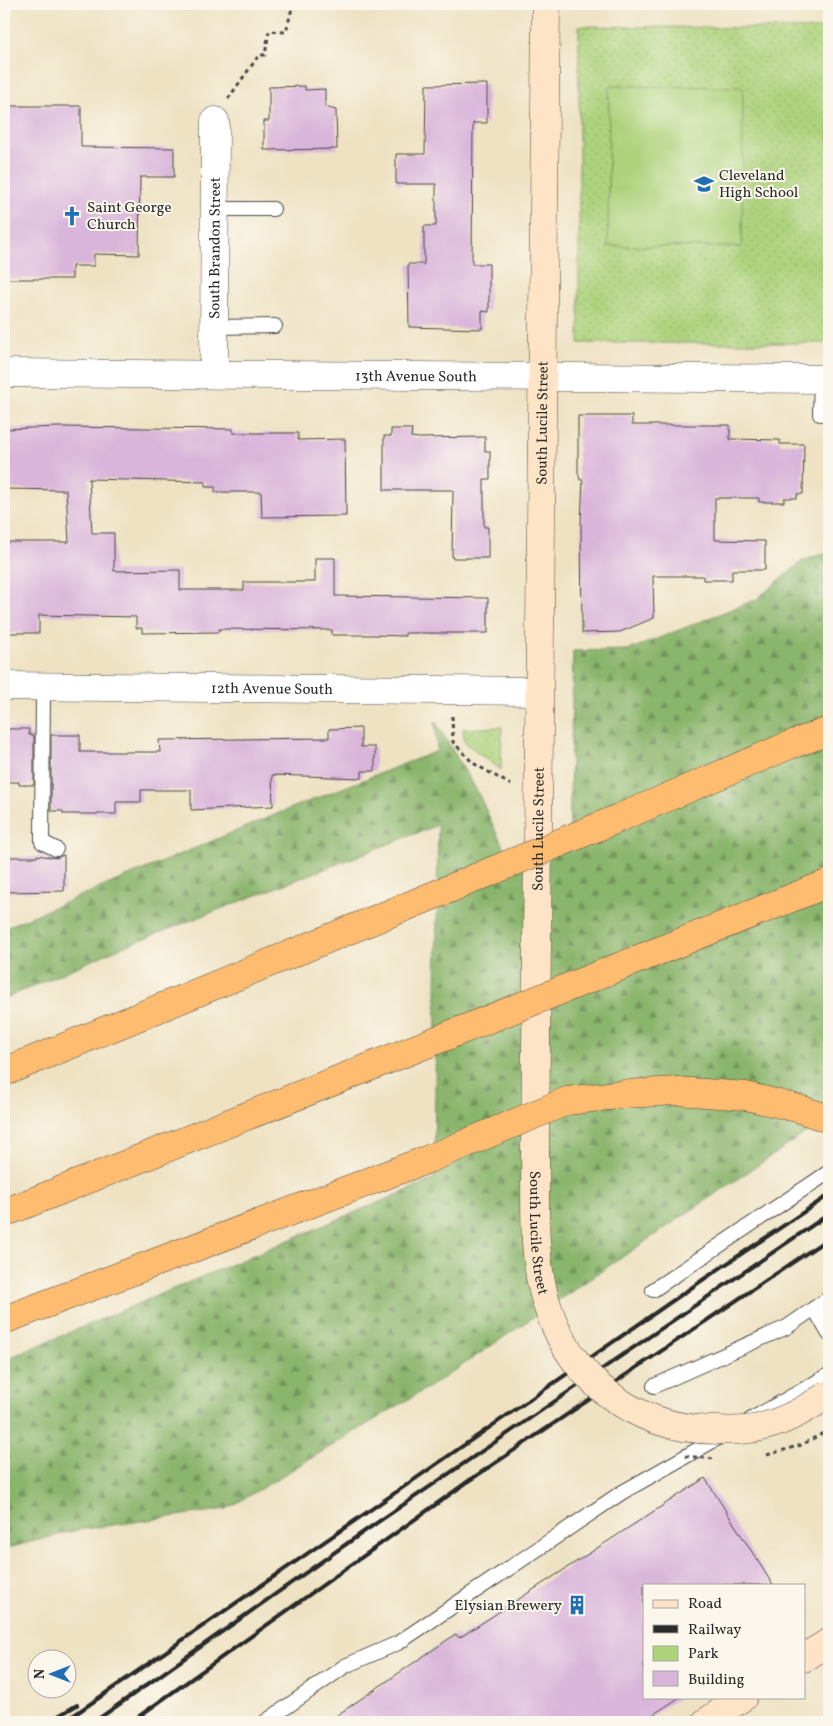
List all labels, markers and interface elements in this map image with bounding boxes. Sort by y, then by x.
place label: Cleveland High School [719,166,798,204]
school or university icon: Cleveland High School [693,173,715,195]
street label: South Brandon Street [205,177,227,319]
place label: Saint George Church [87,198,172,236]
church icon: Saint George Church [61,205,83,227]
street label: South Lucile Street [532,361,555,485]
street label: 13th Avenue South [355,367,477,388]
street label: 12th Avenue South [211,679,333,701]
street label: South Lucile Street [528,767,551,891]
street label: South Lucile Street [523,1171,553,1297]
legend [643,1584,806,1698]
building icon: Elysian Brewery [566,1594,588,1616]
text: Road [688,1594,722,1615]
place label: Elysian Brewery [454,1596,562,1617]
text: Railway [688,1620,741,1641]
text: Park [688,1644,719,1665]
north arrow [28,1648,78,1698]
text: N [31,1669,50,1679]
text: Building [688,1670,745,1691]

